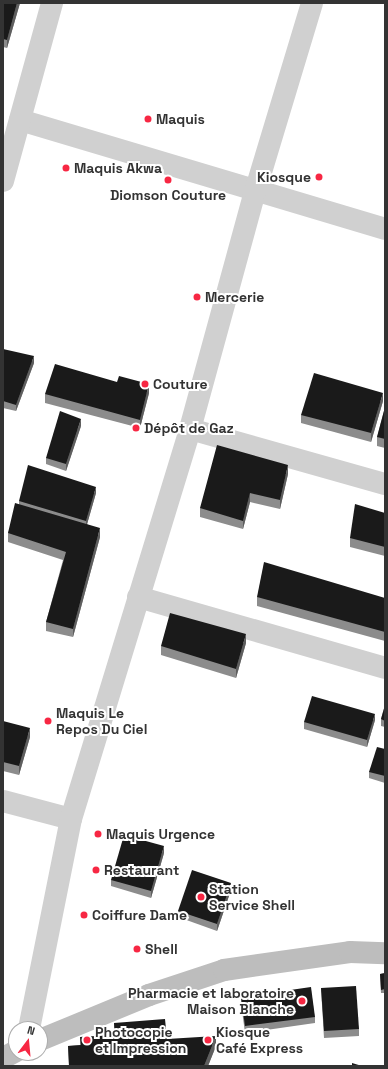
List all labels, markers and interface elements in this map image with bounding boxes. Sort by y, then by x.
place label: Maquis [156,111,205,127]
marker: Maquis [143,114,153,124]
place label: Maquis Akwa [74,160,162,176]
marker: Maquis Akwa [61,163,71,173]
place label: Kiosque [257,169,311,185]
marker: Kiosque [314,172,324,182]
marker: Diomson Couture [163,175,173,185]
place label: Diomson Couture [110,187,226,203]
place label: Mercerie [205,289,264,305]
marker: Mercerie [192,292,202,302]
place label: Couture [153,376,208,392]
marker: Couture [140,379,150,389]
place label: Dépôt de Gaz [144,420,234,436]
marker: Dépôt de Gaz [131,423,141,433]
place label: Maquis Le Repos Du Ciel [56,705,147,738]
marker: Maquis Le Repos Du Ciel [43,716,53,726]
place label: Maquis Urgence [106,826,215,842]
marker: Maquis Urgence [93,829,103,839]
place label: Restaurant [104,862,179,878]
marker: Restaurant [91,865,101,875]
place label: Station Service Shell [209,881,295,914]
marker: Station Service Shell [196,892,206,902]
place label: Coiffure Dame [92,907,187,923]
marker: Coiffure Dame [79,910,89,920]
place label: Shell [145,941,178,957]
marker: Shell [132,944,142,954]
place label: Pharmacie et laboratoire Maison Blanche [128,985,294,1018]
marker: Pharmacie et laboratoire Maison Blanche [297,996,307,1006]
north arrow [8,1021,48,1061]
text: N [26,1023,37,1038]
place label: Photocopie et Impression [95,1024,186,1056]
place label: Kiosque Café Express [216,1024,303,1056]
marker: Photocopie et Impression [82,1035,92,1045]
marker: Kiosque Café Express [203,1035,213,1045]

